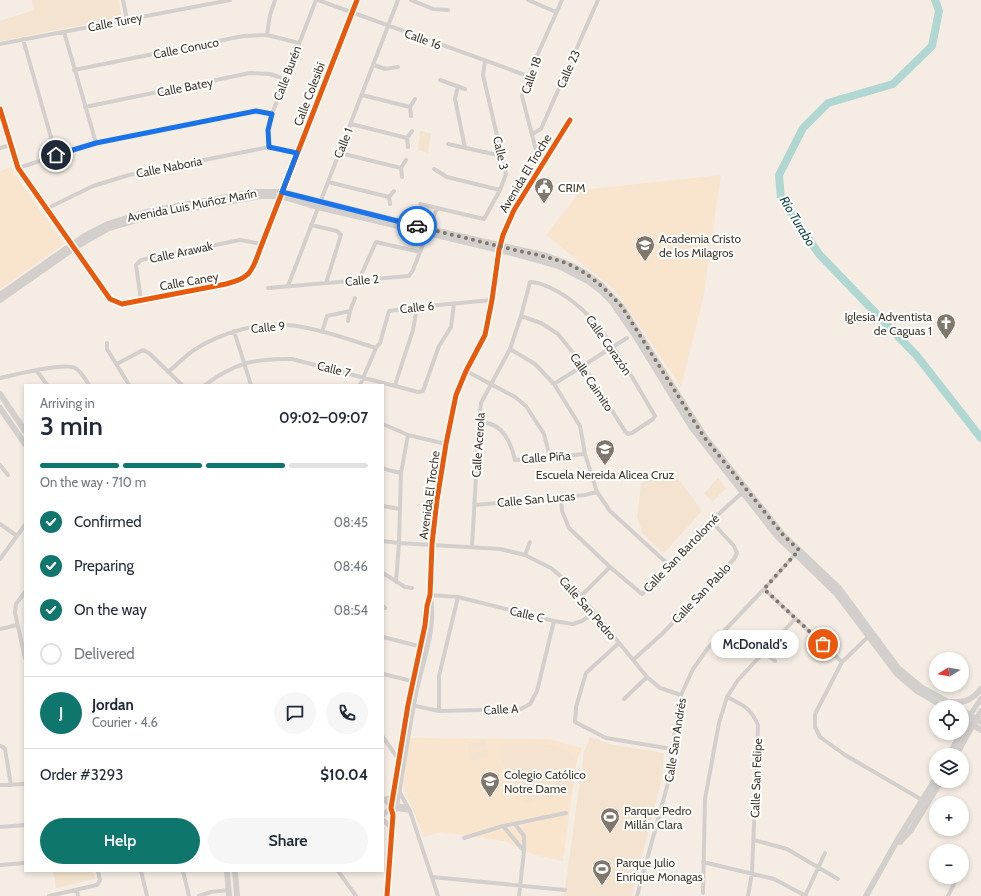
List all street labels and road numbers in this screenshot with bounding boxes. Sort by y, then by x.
street label: Calle Turey [87,9,143,35]
street label: Calle 16 [402,25,444,53]
street label: Calle Conuco [152,34,220,62]
street label: Calle Burén [270,43,304,103]
street label: Calle 23 [553,48,583,90]
street label: Calle 18 [518,54,544,96]
street label: Calle Colesibí [290,60,328,128]
street label: Calle Batey [156,74,214,100]
street label: Calle 1 [330,126,356,160]
street label: Avenida El Troche [496,131,554,215]
street label: Calle 3 [490,135,512,171]
street label: Calle Naboria [135,153,204,181]
street label: Avenida Luis Muñoz Marín [126,185,258,225]
street label: Calle Arawak [148,238,215,266]
street label: Calle Caney [158,268,220,294]
street label: Calle 2 [344,271,380,289]
street label: Calle 6 [399,298,435,316]
street label: Calle Corazón [583,312,635,378]
street label: Calle 9 [250,318,286,336]
street label: Calle Caimito [567,350,617,414]
street label: Calle 7 [316,358,352,380]
street label: Calle Acerola [468,412,488,478]
street label: Calle Piña [521,448,571,466]
street label: Avenida El Troche [415,450,443,540]
street label: Calle San Lucas [496,488,576,510]
street label: Calle San Bartolomé [640,511,722,595]
street label: Calle San Pablo [668,559,734,626]
street label: Calle San Pedro [556,573,620,643]
street label: Calle C [508,602,546,626]
street label: Calle San Andrés [661,697,689,783]
street label: Calle A [483,701,519,717]
street label: Calle San Felipe [747,738,765,818]

